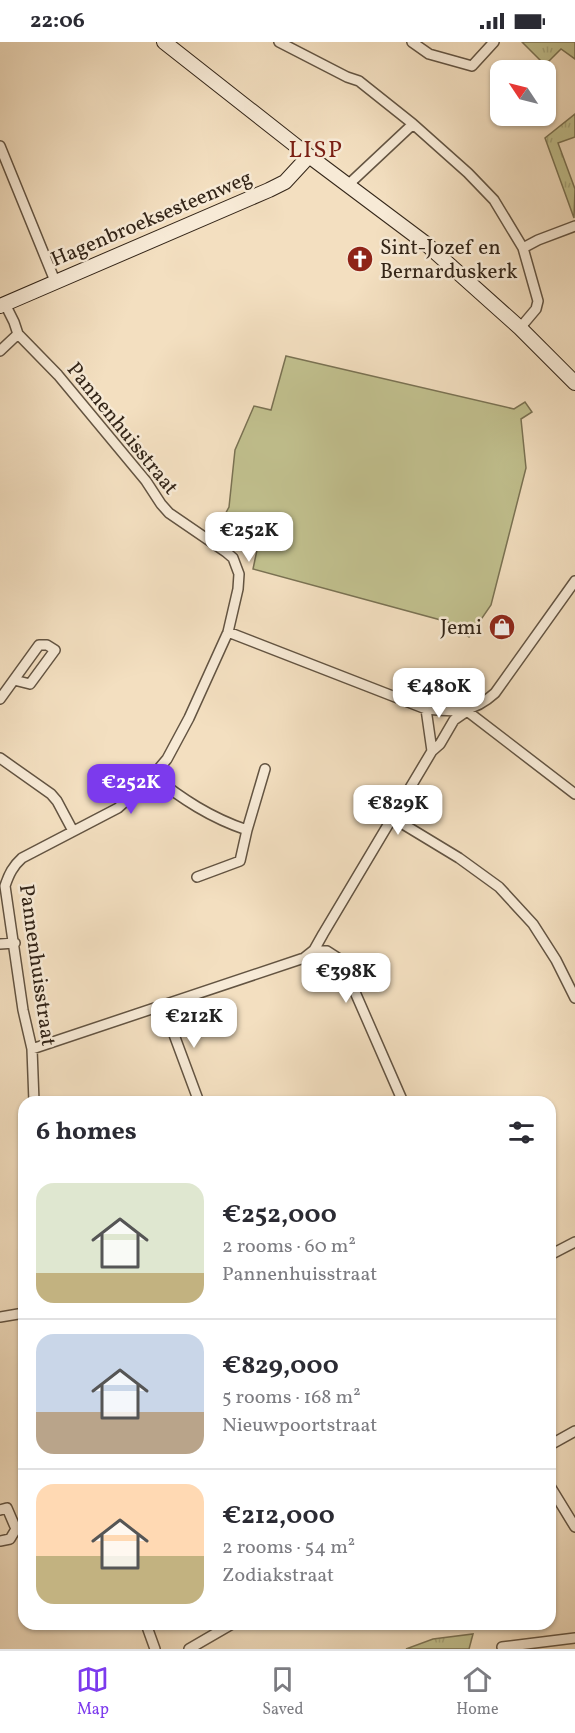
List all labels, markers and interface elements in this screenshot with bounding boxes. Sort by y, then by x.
text: 22:06 [30,6,85,37]
north arrow [490,60,556,126]
map controls [490,60,556,126]
district label: LISP [288,134,344,168]
street label: Hagenbroeksesteenweg [47,164,257,275]
place label: Sint-Jozef en Bernarduskerk [380,234,518,287]
church icon: Sint-Jozef en Bernarduskerk [345,244,375,274]
street label: Pannenhuisstraat [59,356,184,501]
pin: €252K [207,512,291,563]
text: €252K [219,517,279,545]
shop icon: Jemi [487,612,517,642]
place label: Jemi [440,614,482,643]
pin: €480K [397,668,481,719]
text: €480K [407,673,471,701]
pin: €252K [89,764,173,815]
text: €252K [101,769,161,797]
pin: €829K [356,785,440,836]
text: €829K [367,790,429,818]
street label: Pannenhuisstraat [11,882,62,1048]
pin: €398K [304,953,388,1004]
text: €398K [315,958,377,986]
pin: €212K [152,998,236,1049]
text: €212K [165,1003,223,1031]
text: 6 homes [36,1114,137,1150]
icon: filters [505,1116,538,1149]
text: €252,000 [222,1197,337,1233]
icon: home [84,1207,156,1279]
text: 2 rooms · 60 m² [222,1233,356,1261]
text: Pannenhuisstraat [222,1261,377,1289]
text: €829,000 [222,1348,339,1384]
icon: home [84,1358,156,1430]
text: 5 rooms · 168 m² [222,1384,361,1412]
text: Nieuwpoortstraat [222,1412,377,1440]
text: €212,000 [222,1498,335,1534]
icon: home [84,1508,156,1580]
text: 2 rooms · 54 m² [222,1534,355,1562]
text: Zodiakstraat [222,1562,334,1590]
tab: Map [76,1663,109,1721]
tab: Saved [262,1663,303,1721]
tab: Home [456,1663,499,1721]

